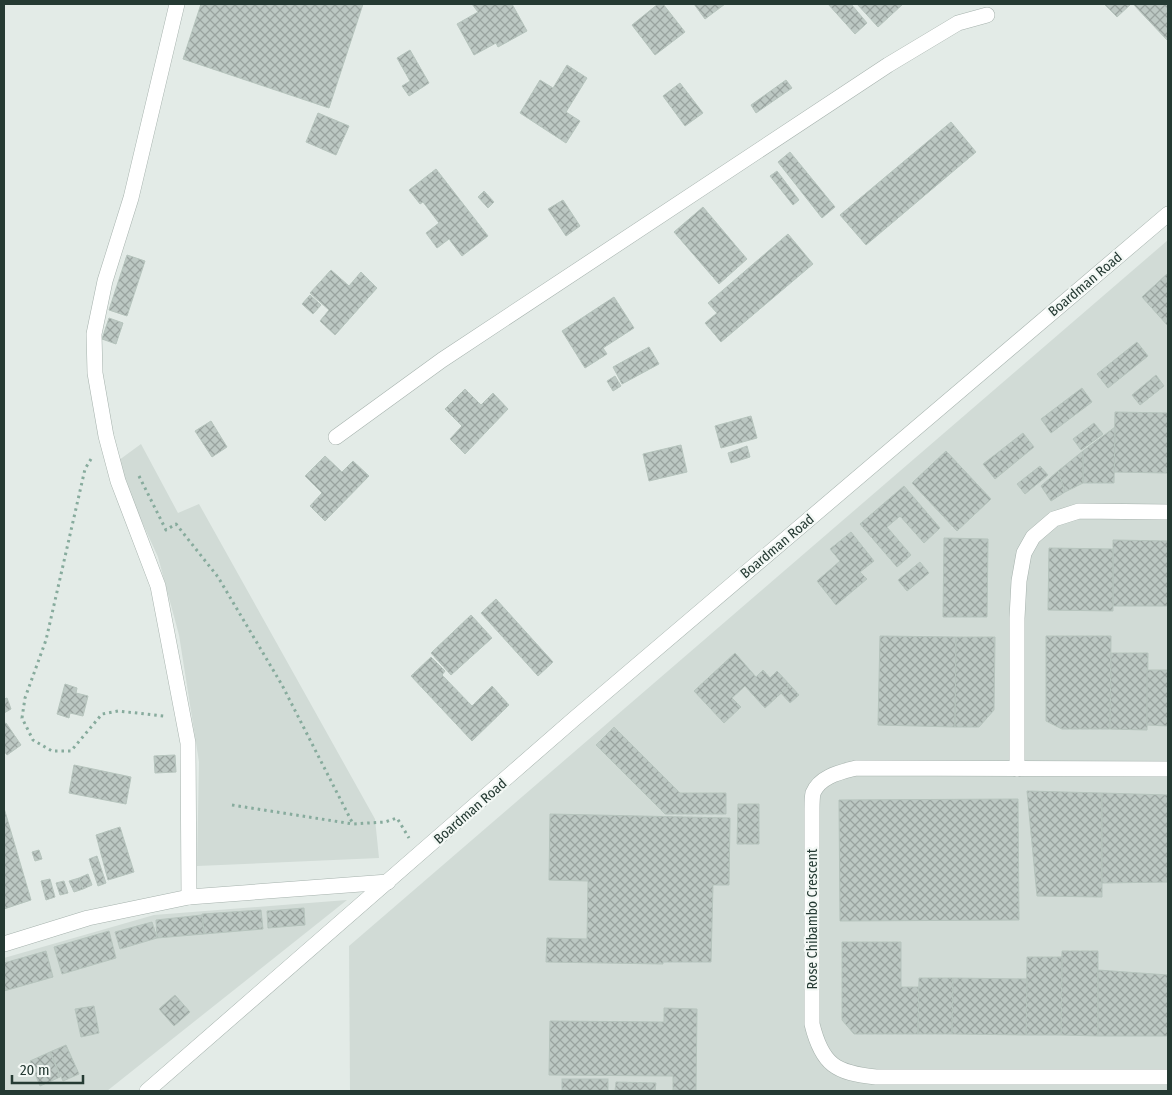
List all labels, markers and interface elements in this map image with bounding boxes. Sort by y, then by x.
street label: Boardman Road [1045,249,1126,320]
street label: Boardman Road [737,511,818,582]
street label: Boardman Road [430,775,510,848]
street label: Rose Chibambo Crescent [804,848,821,989]
scale bar [12,1052,84,1084]
text: 20 m [20,1061,50,1079]

